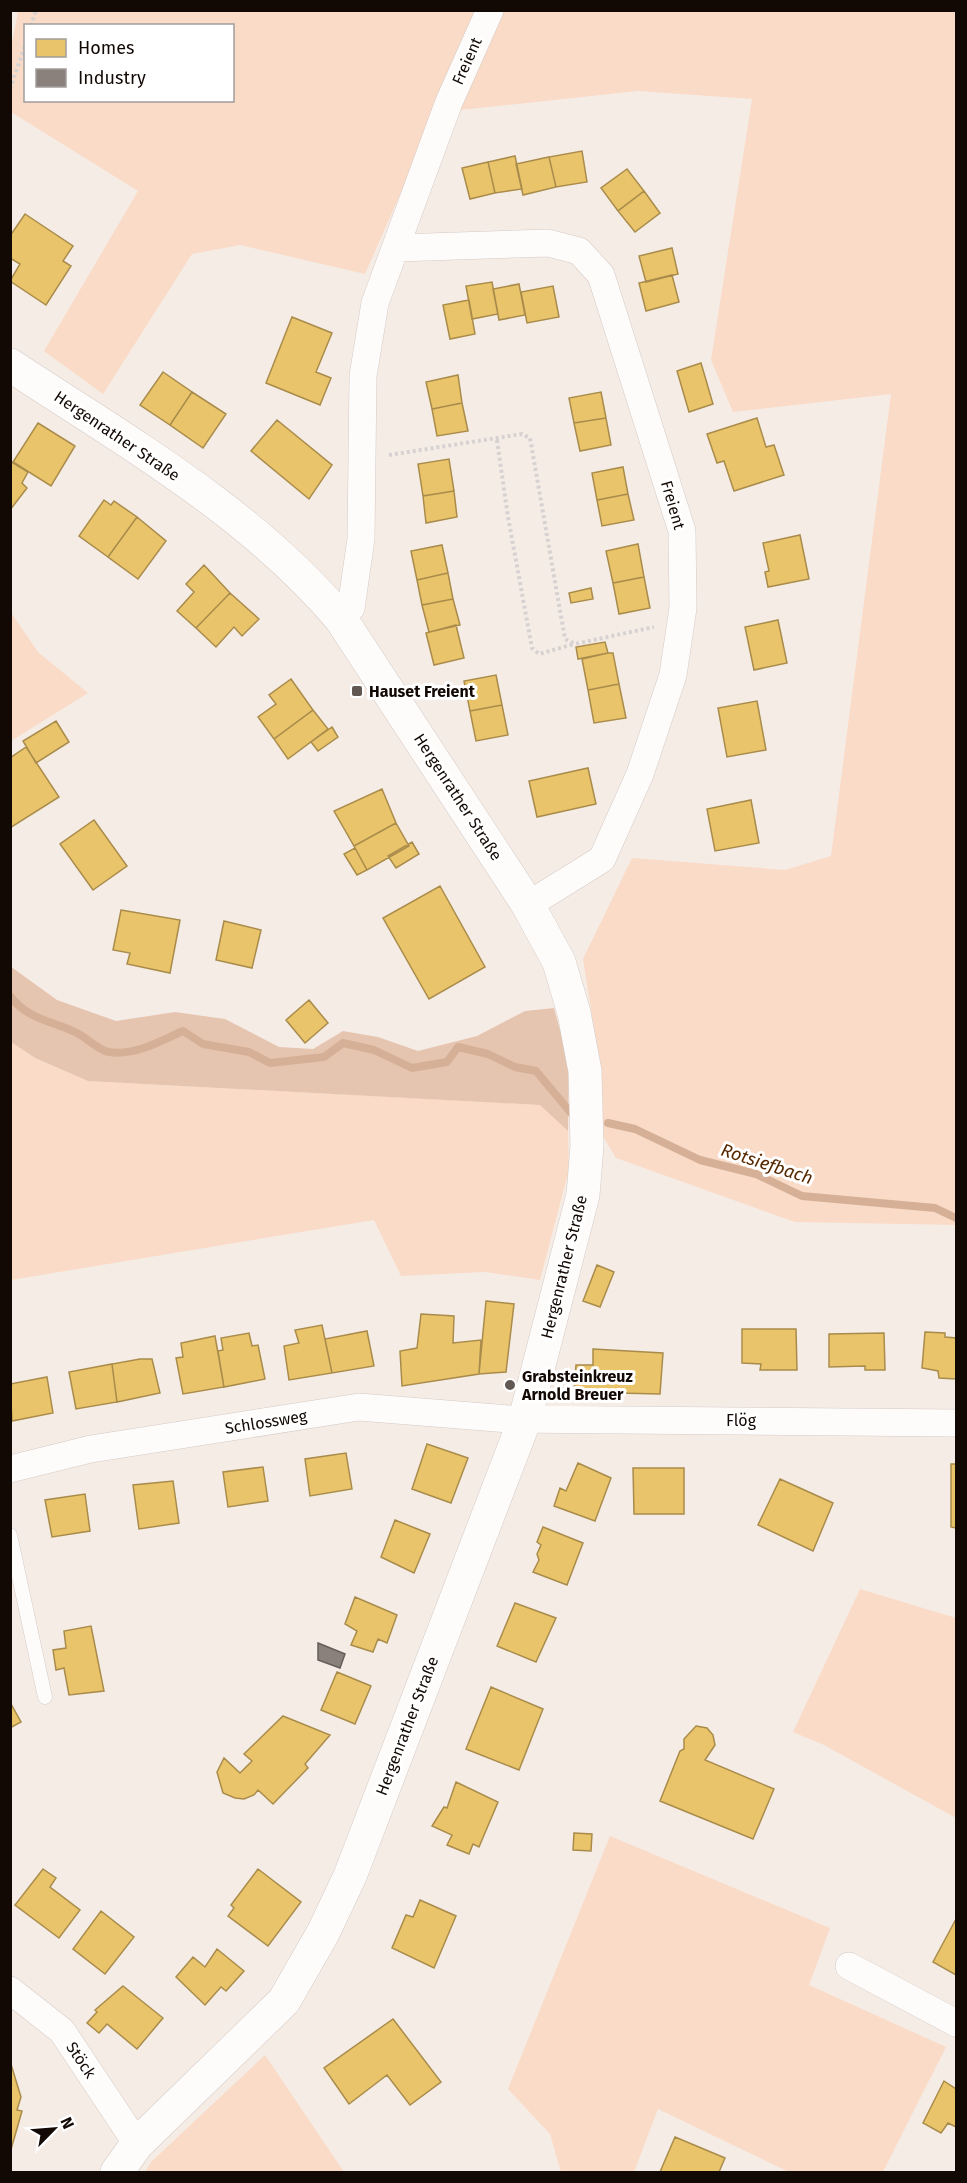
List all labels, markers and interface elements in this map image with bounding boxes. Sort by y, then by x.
legend [24,24,234,102]
street label: Freient [448,34,486,88]
text: Homes [78,37,134,59]
text: Industry [78,67,146,89]
street label: Hergenrather Straße [51,387,183,485]
street label: Freient [657,478,689,532]
place label: Hauset Freient [369,682,476,701]
marker: Hauset Freient [350,684,364,698]
street label: Hergenrather Straße [410,730,506,864]
water label: Rotsiefbach [718,1139,816,1189]
street label: Hergenrather Straße [537,1193,591,1341]
place label: Grabsteinkreuz Arnold Breuer [521,1367,633,1404]
marker: Grabsteinkreuz Arnold Breuer [503,1378,517,1392]
street label: Schlossweg [224,1406,309,1438]
street label: Flög [726,1411,757,1430]
street label: Hergenrather Straße [372,1654,442,1798]
street label: Stöck [62,2038,100,2082]
north arrow [24,2099,84,2159]
text: N [56,2114,78,2132]

